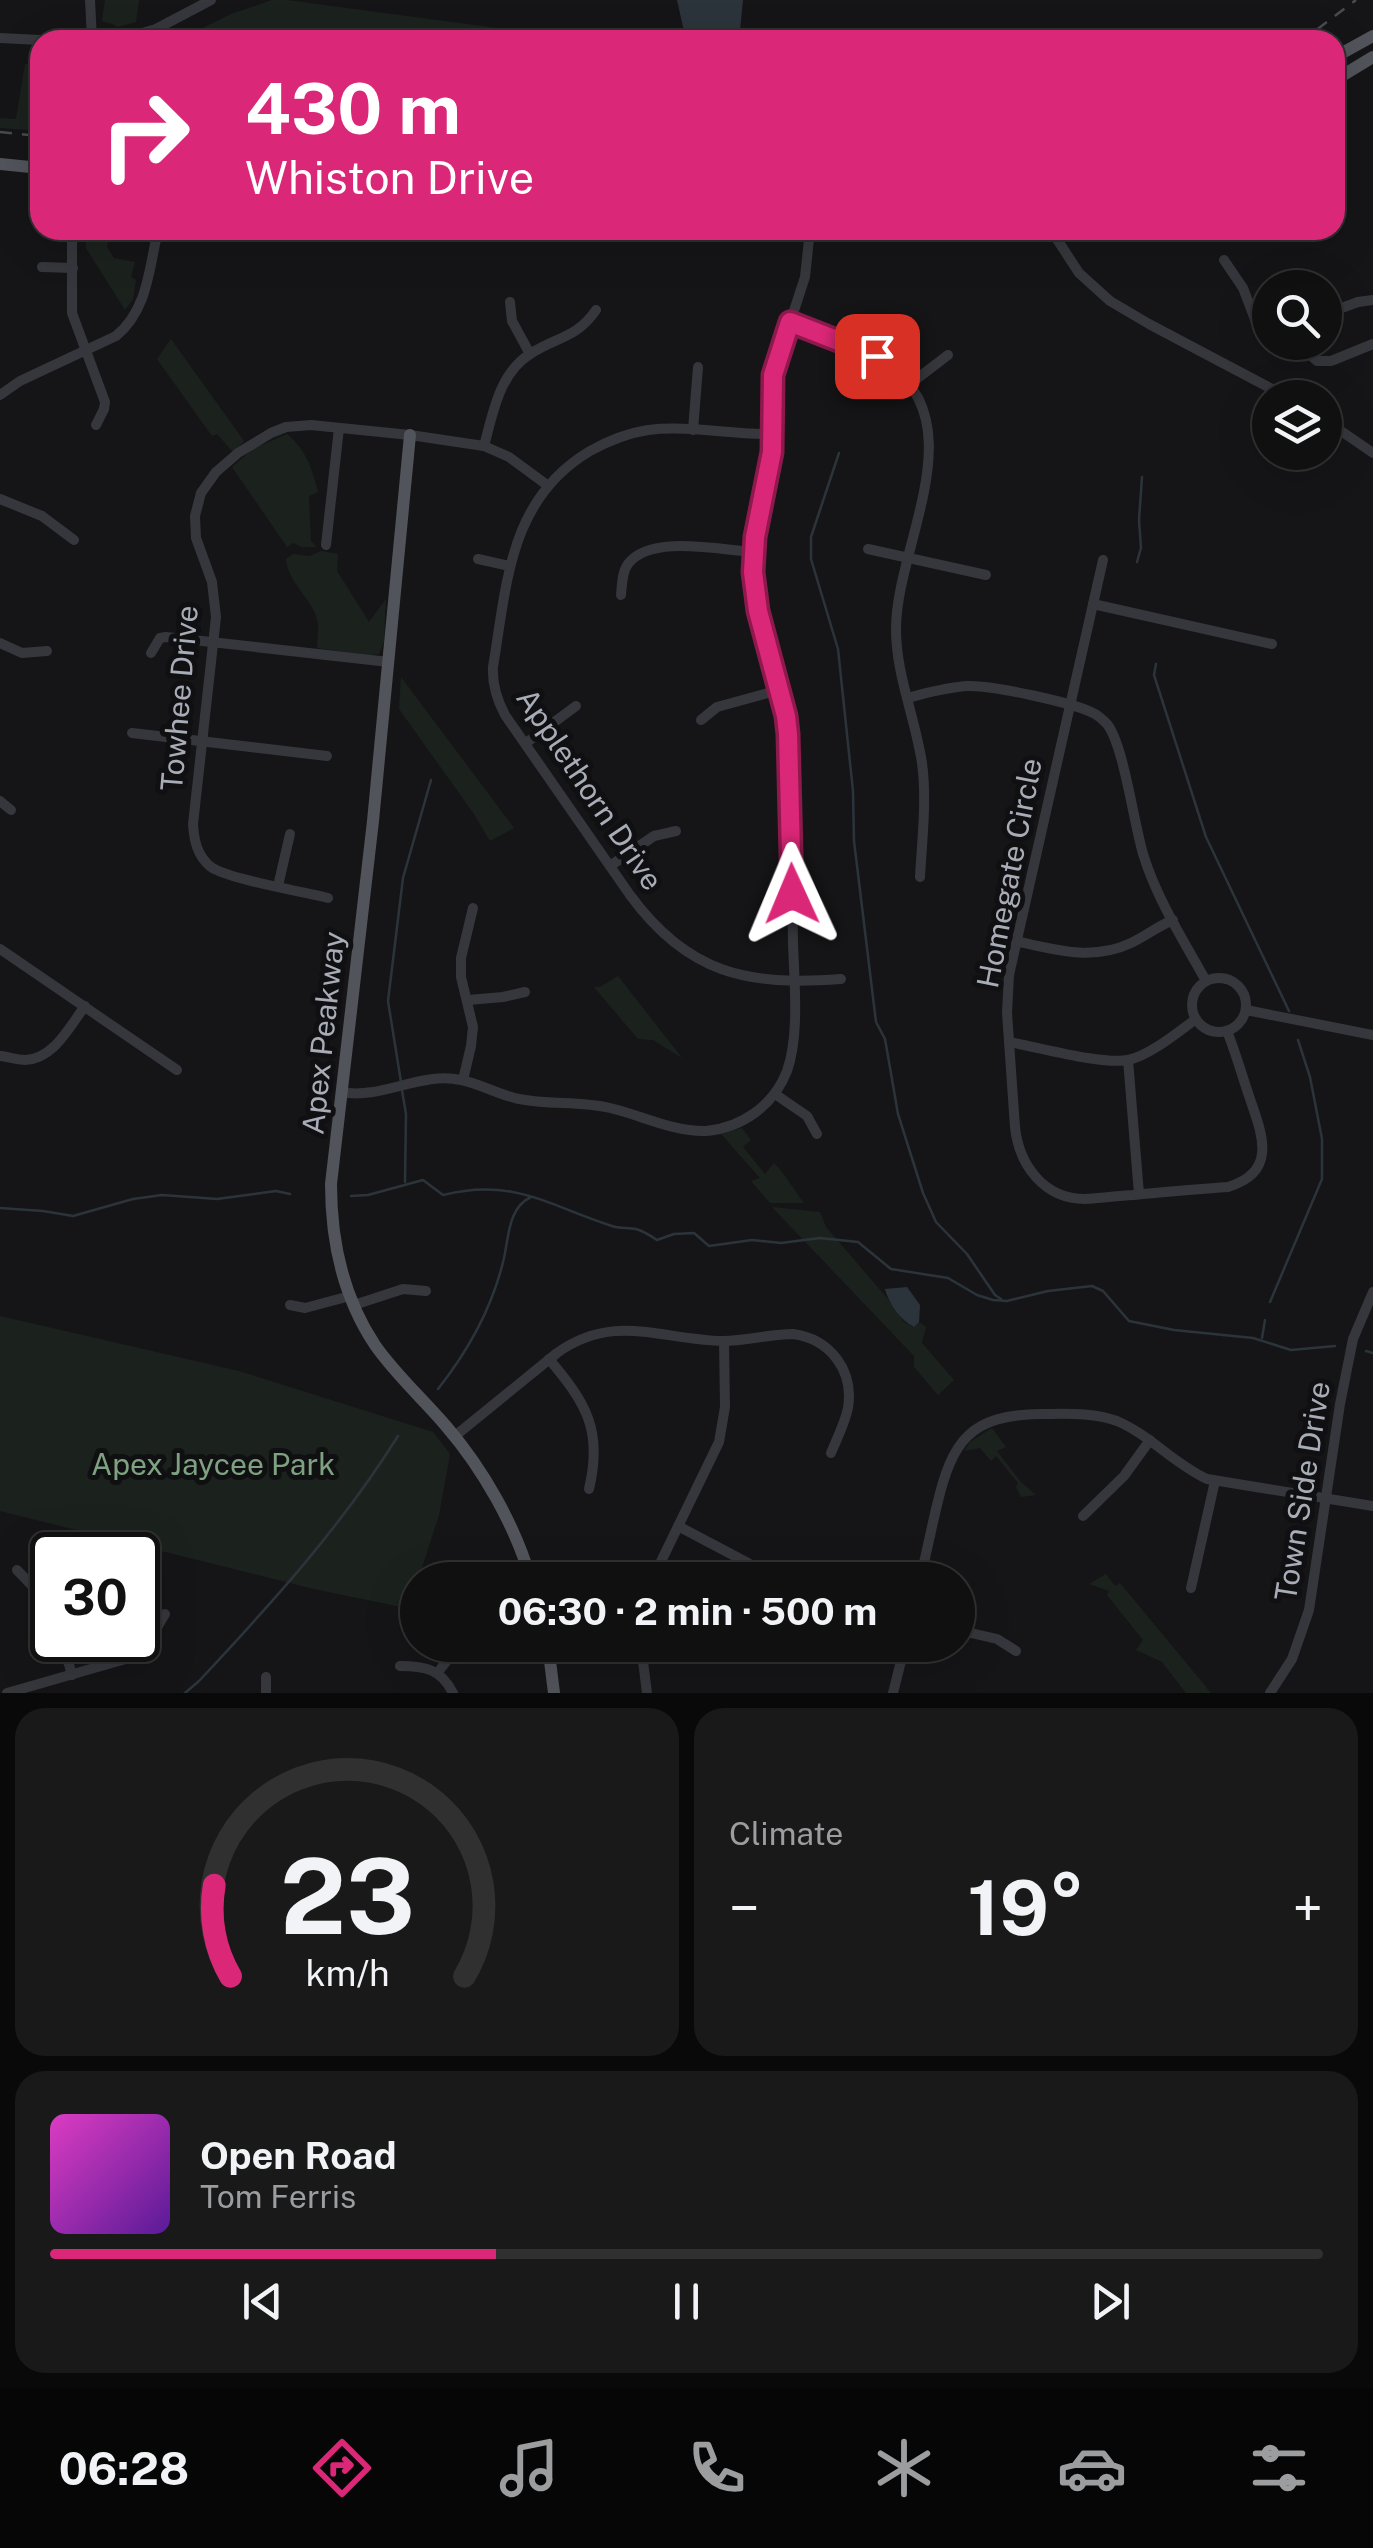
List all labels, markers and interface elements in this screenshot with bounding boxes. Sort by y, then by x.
text: 430 m [245,67,461,150]
icon: right [80,70,210,200]
text: Whiston Drive [245,151,534,204]
map controls [1252,270,1342,470]
button: search [1252,270,1342,360]
pin [835,314,920,399]
icon: arrive [850,329,905,384]
button: layers [1252,380,1342,470]
street label: Towhee Drive [153,604,205,792]
street label: Applethorn Drive [509,681,671,897]
street label: Homegate Circle [969,755,1049,991]
position arrow [740,842,844,946]
street label: Apex Peakway [294,930,352,1136]
street label: Town Side Drive [1267,1379,1337,1603]
park label: Apex Jaycee Park [91,1446,335,1482]
speed limit sign: 30 [30,1532,160,1662]
text: 06:30 · 2 min · 500 m [498,1589,877,1634]
text: Climate [729,1815,843,1852]
text: 23 [279,1835,415,1957]
text: 19° [967,1864,1085,1952]
text: − [729,1876,760,1940]
text: + [1292,1876,1323,1940]
text: km/h [305,1952,389,1994]
text: Open Road [200,2133,397,2178]
text: Tom Ferris [200,2178,356,2215]
icon: previous [235,2274,290,2329]
icon: pause [659,2274,714,2329]
icon: next [1083,2274,1138,2329]
icon: directions [307,2433,377,2503]
icon: music [494,2433,564,2503]
icon: phone [682,2433,752,2503]
icon: climate [869,2433,939,2503]
icon: car [1057,2433,1127,2503]
icon: filters [1244,2433,1314,2503]
text: 06:28 [59,2442,189,2495]

